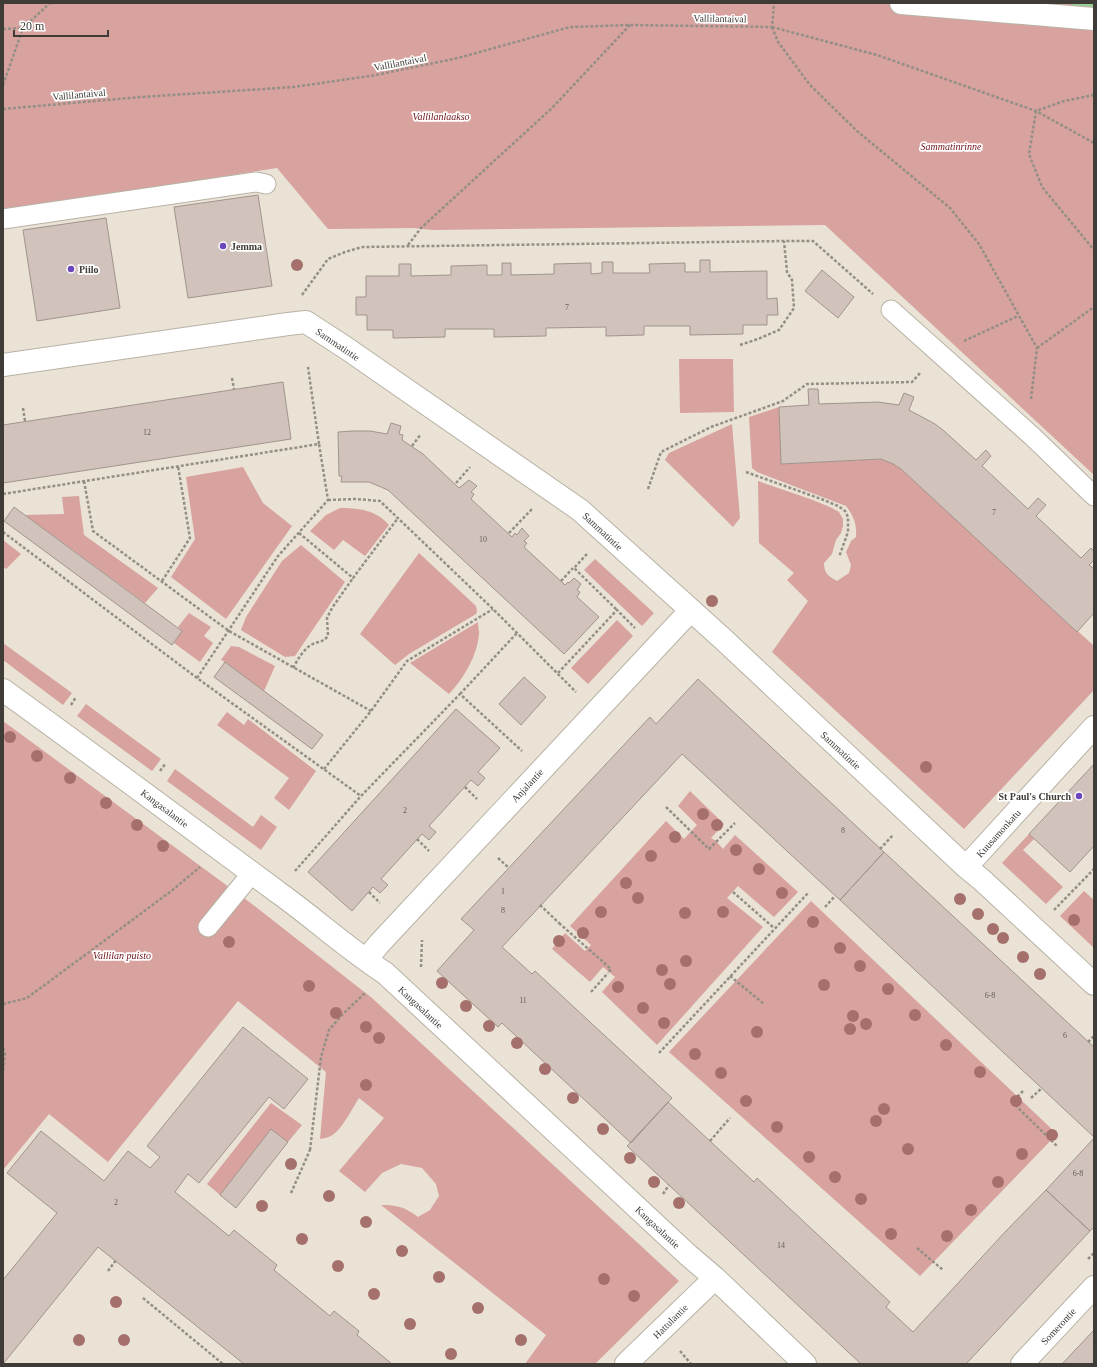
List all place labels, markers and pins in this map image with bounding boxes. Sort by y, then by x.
marker: Jemma [218,241,228,251]
place label: Jemma [231,241,262,252]
marker: Piilo [66,264,76,274]
place label: Piilo [79,264,98,275]
place label: St Paul's Church [998,791,1071,802]
marker: St Paul's Church [1074,791,1084,801]

